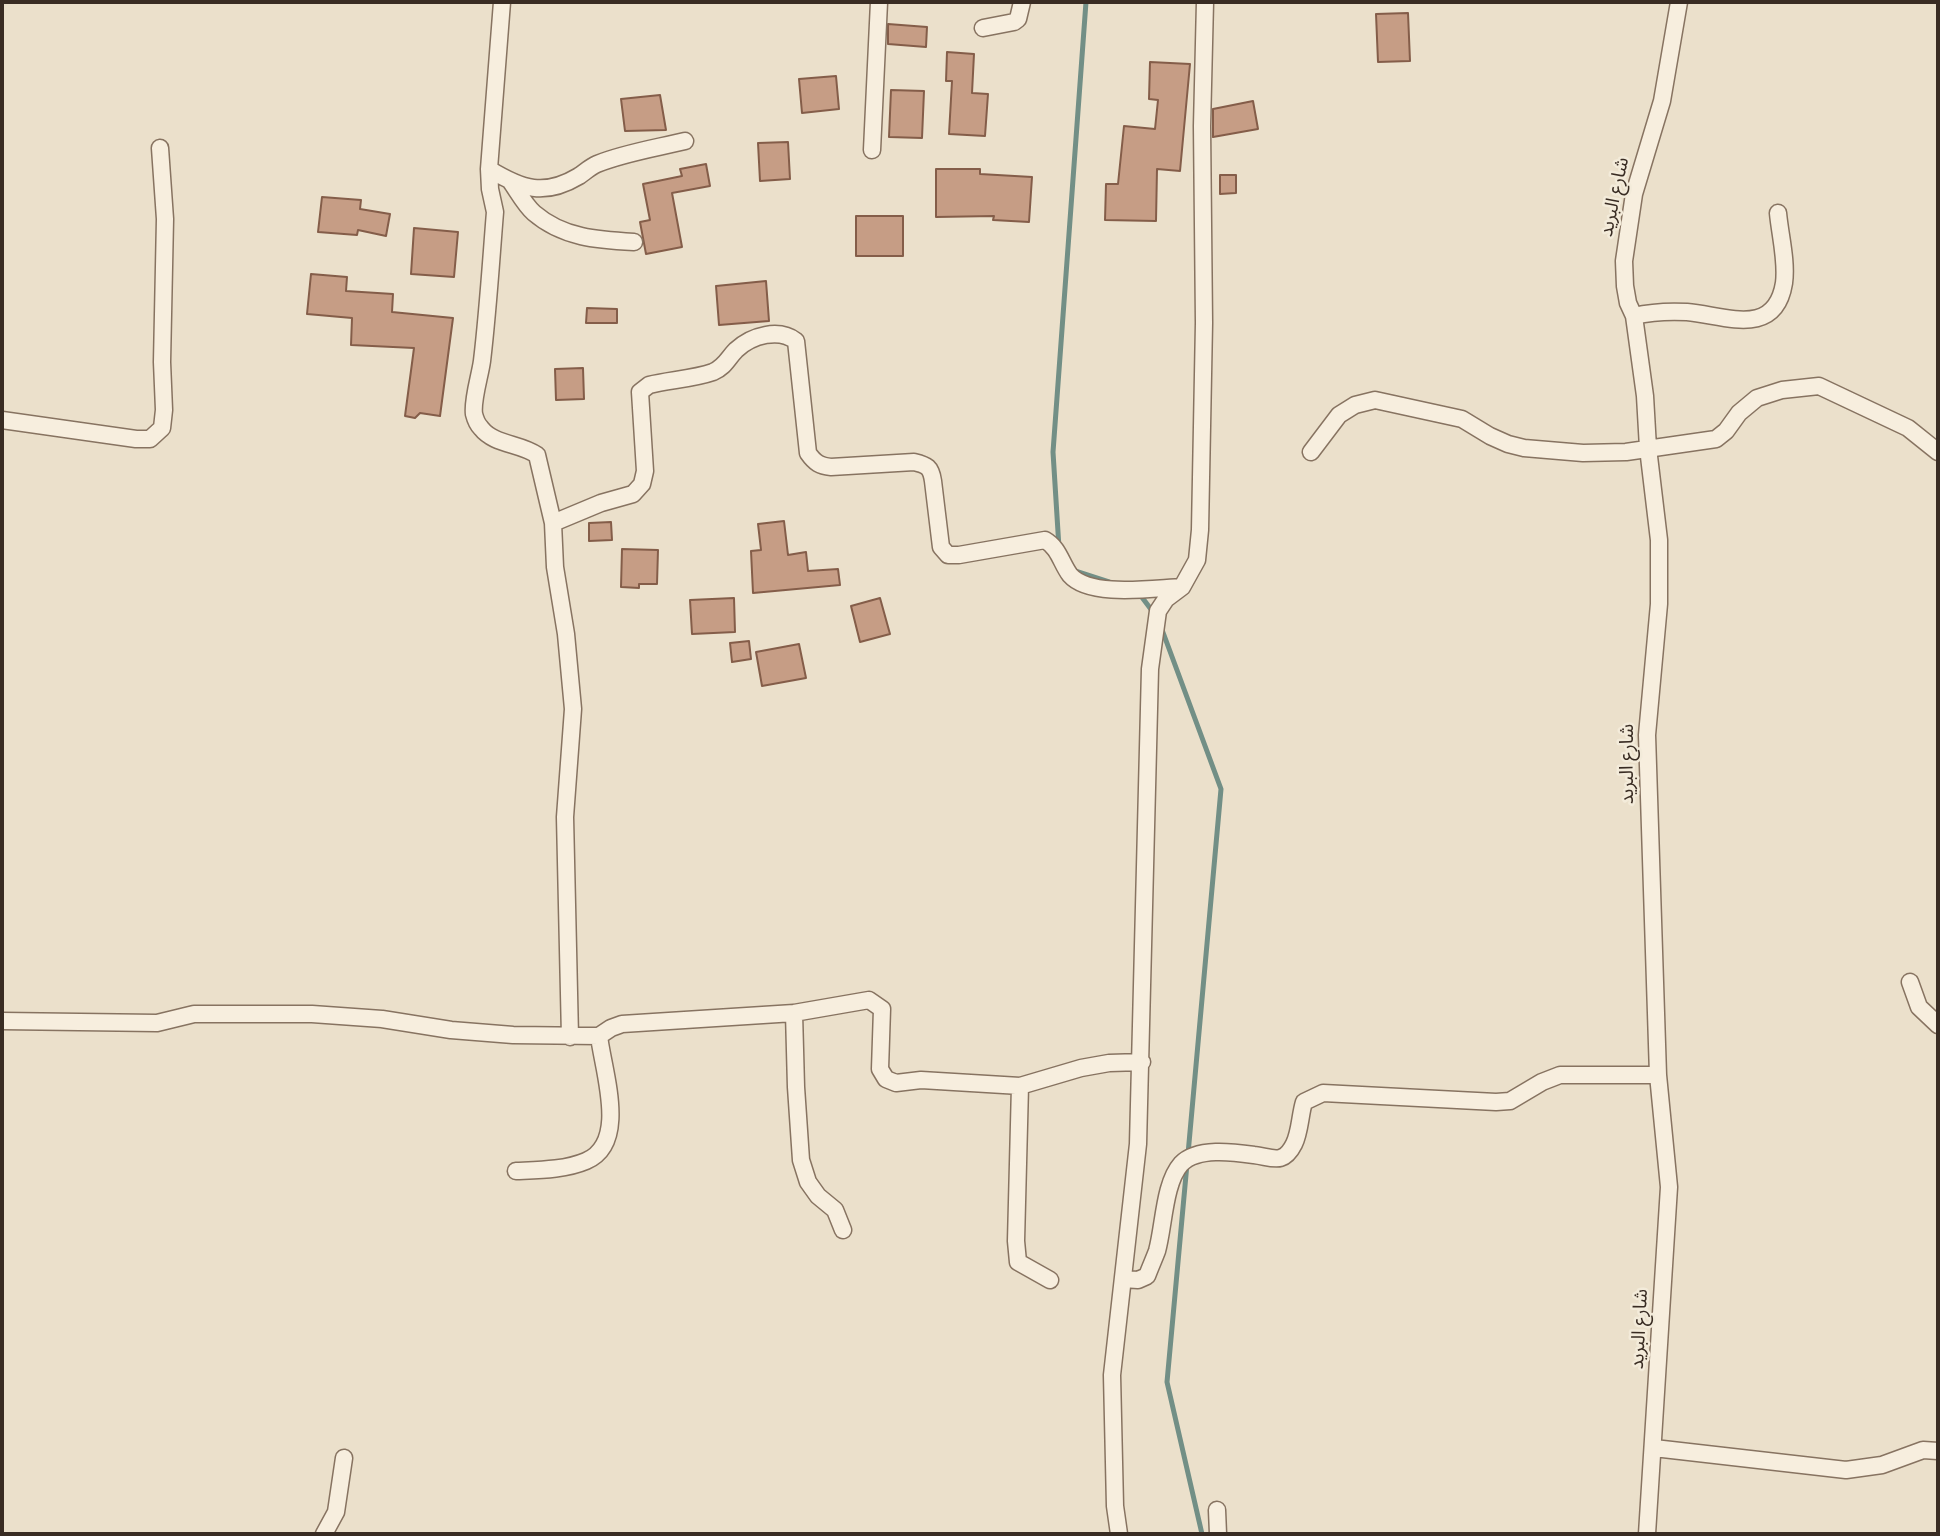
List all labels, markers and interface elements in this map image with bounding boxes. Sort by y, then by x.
street label: شارع البريد [1595,155,1635,239]
street label: شارع البريد [1617,724,1639,804]
street label: شارع البريد [1627,1288,1653,1370]

